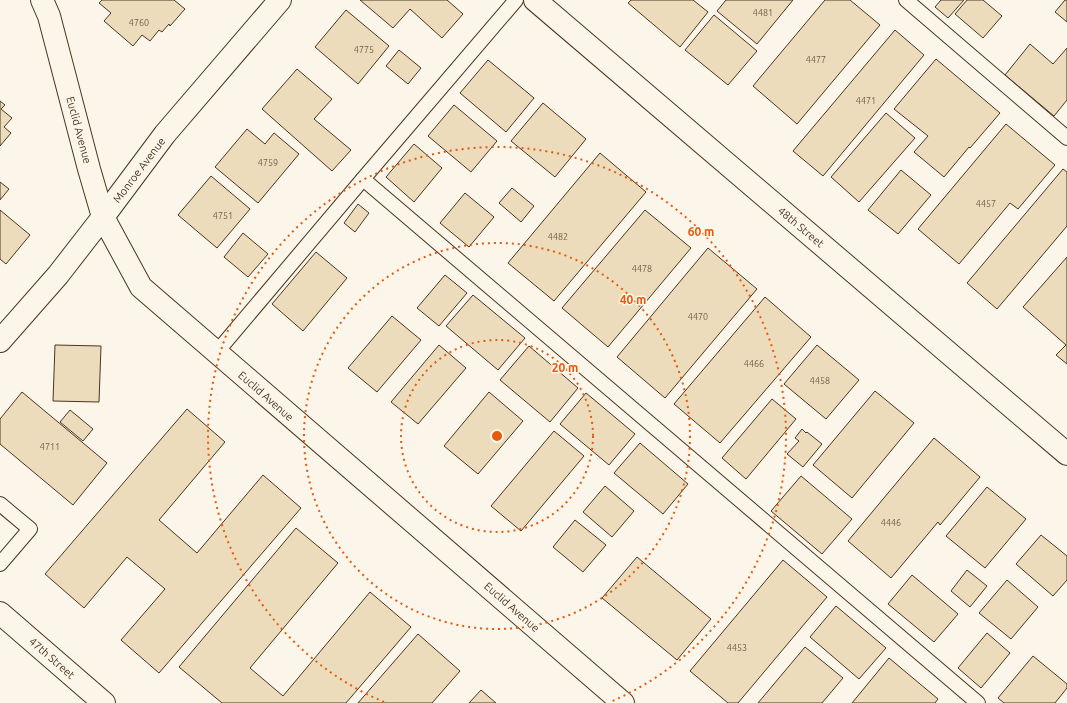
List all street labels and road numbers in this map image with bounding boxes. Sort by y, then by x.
street label: Euclid Avenue [64,95,94,165]
street label: Monroe Avenue [111,135,167,205]
street label: 48th Street [776,204,827,250]
street label: Euclid Avenue [236,369,296,423]
street label: Euclid Avenue [482,580,542,634]
street label: 47th Street [27,635,78,681]

